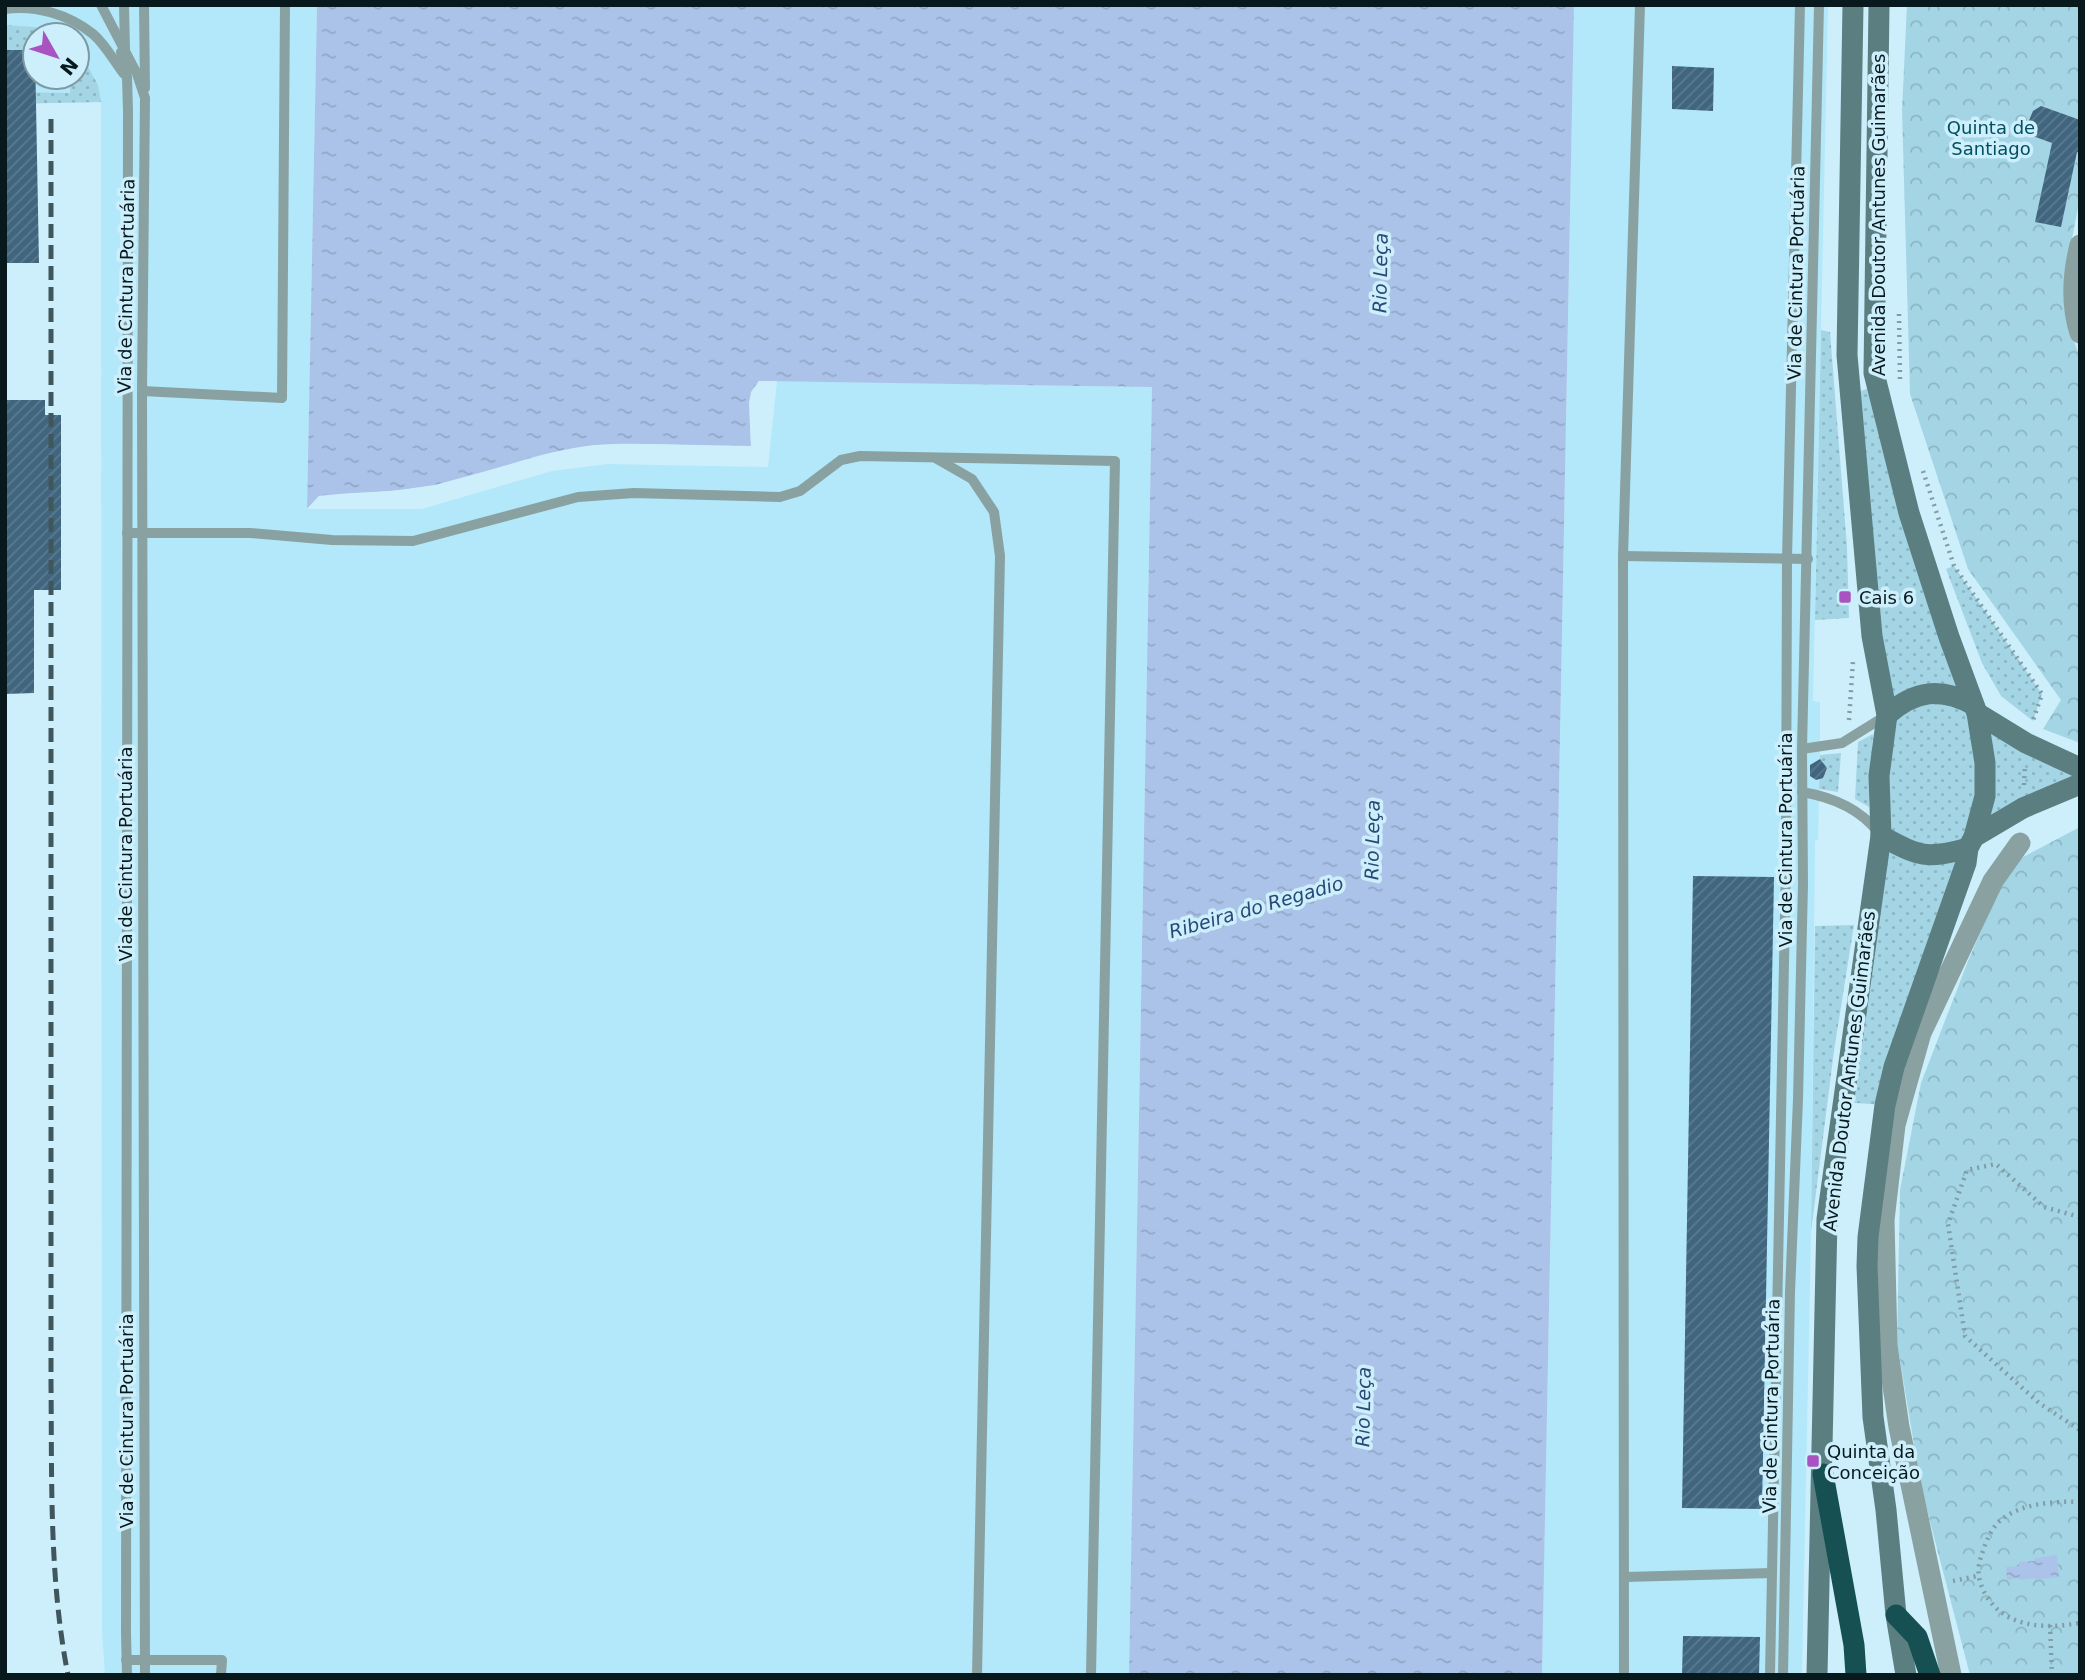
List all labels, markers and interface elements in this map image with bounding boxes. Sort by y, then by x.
north arrow [21,21,91,91]
text: N [56,54,83,80]
street label: Avenida Doutor Antunes Guimarães [1868,54,1889,376]
park label: Quinta de Santiago [1947,117,2035,159]
street label: Via de Cintura Portuária [1784,165,1808,381]
street label: Via de Cintura Portuária [114,178,138,394]
water label: Rio Leça [1368,233,1392,313]
place label: Cais 6 [1859,587,1914,608]
marker: Cais 6 [1837,589,1853,605]
street label: Via de Cintura Portuária [1775,732,1796,948]
street label: Via de Cintura Portuária [115,746,136,962]
water label: Rio Leça [1360,800,1384,880]
water label: Ribeira do Regadio [1166,872,1346,942]
street label: Avenida Doutor Antunes Guimarães [1819,910,1879,1232]
street label: Via de Cintura Portuária [1759,1298,1783,1514]
street label: Via de Cintura Portuária [116,1313,137,1529]
water label: Rio Leça [1351,1367,1375,1447]
place label: Quinta da Conceição [1827,1441,1920,1483]
marker: Quinta da Conceição [1805,1453,1821,1469]

